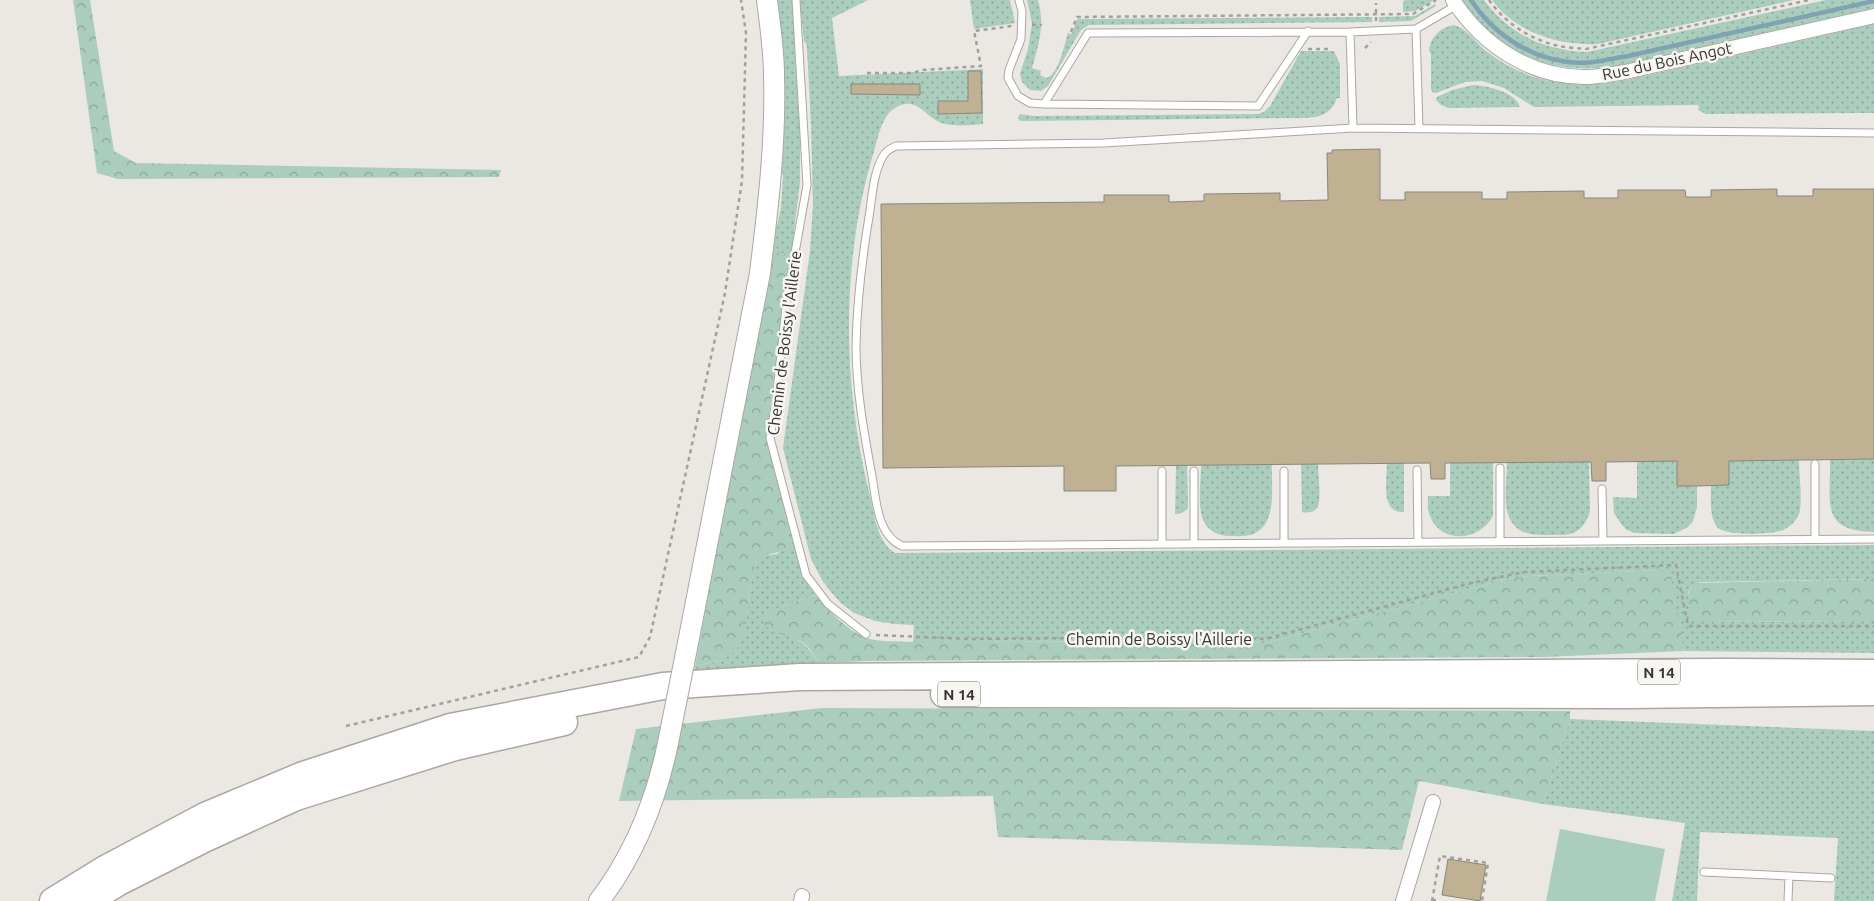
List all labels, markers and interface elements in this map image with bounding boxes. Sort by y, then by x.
street label: Rue du Bois Angot [1600,38,1734,84]
street label: Chemin de Boissy l'Aillerie [764,250,804,436]
street label: Chemin de Boissy l'Aillerie [1066,630,1252,648]
road number: N 14 [1638,660,1680,684]
road number: N 14 [938,682,980,706]

